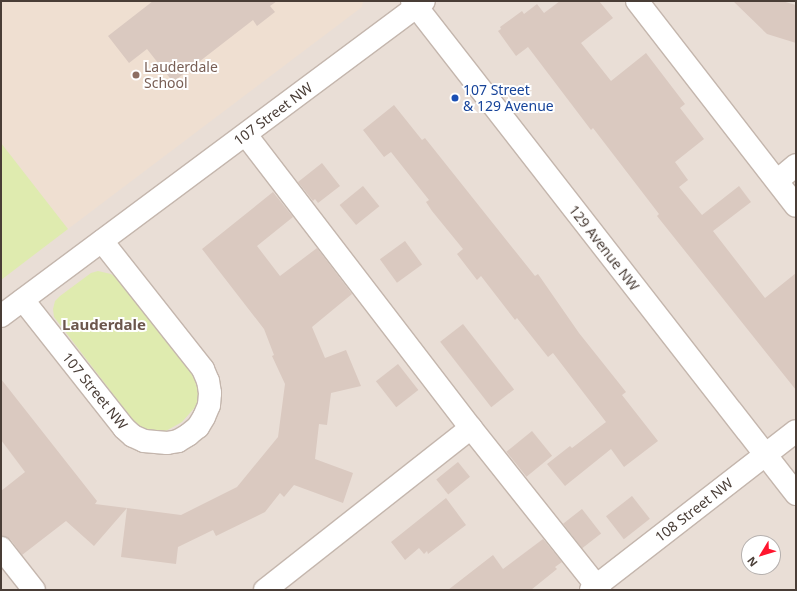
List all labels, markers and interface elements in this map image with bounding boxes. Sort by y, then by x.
place label: Lauderdale School [144,59,218,92]
marker: Lauderdale School [131,70,141,80]
street label: 107 Street NW [230,79,316,149]
place label: 107 Street & 129 Avenue [463,82,554,114]
marker: 107 Street & 129 Avenue [450,93,460,103]
street label: 129 Avenue NW [565,202,643,294]
district label: Lauderdale [62,316,146,334]
street label: 107 Street NW [59,349,131,433]
street label: 108 Street NW [652,474,736,546]
north arrow [741,535,781,575]
text: N [743,554,761,570]

